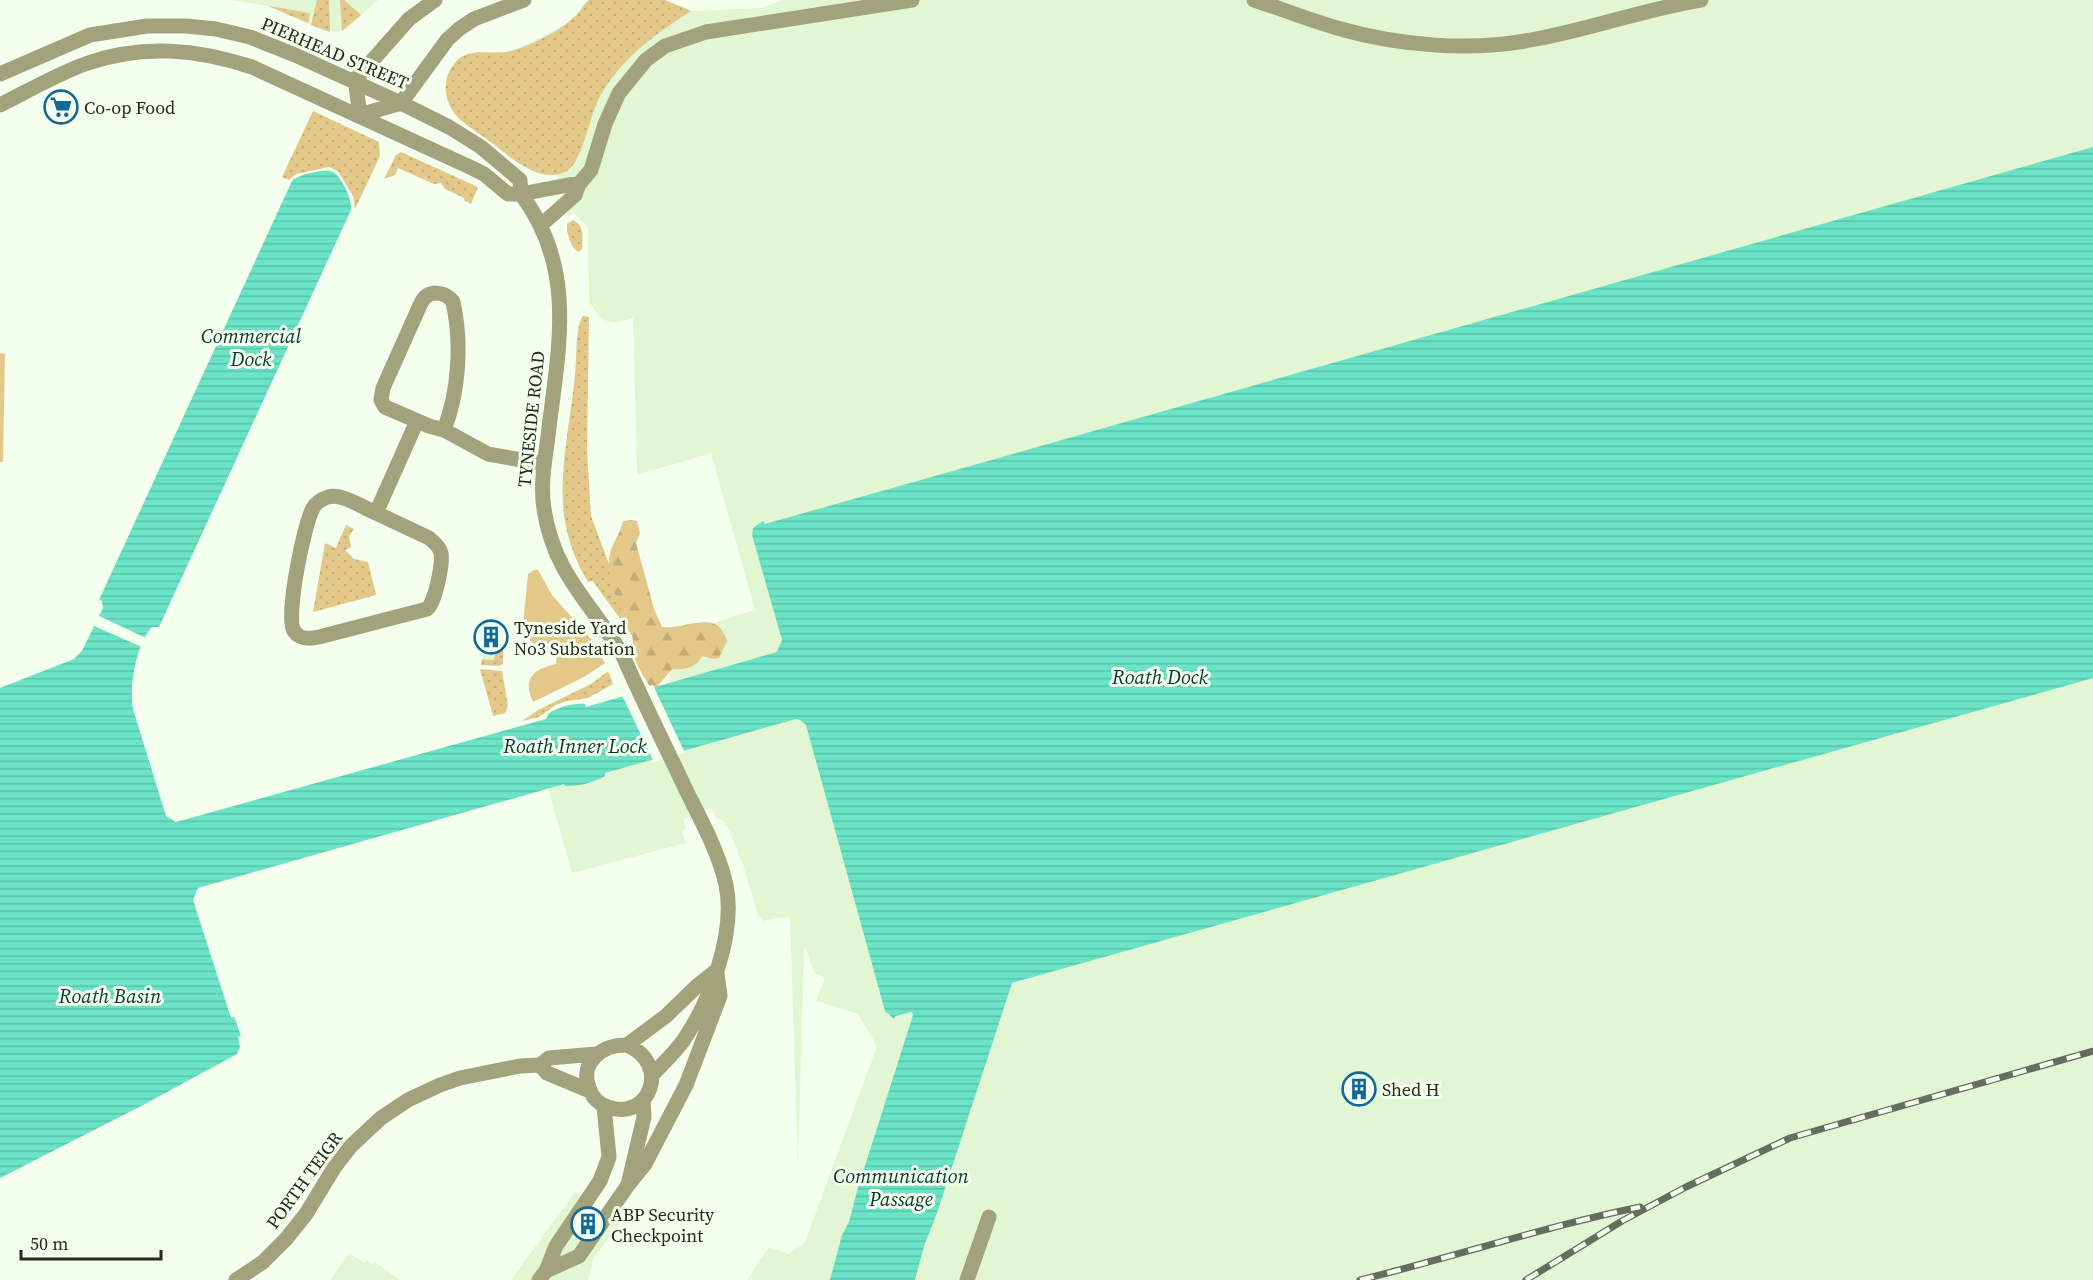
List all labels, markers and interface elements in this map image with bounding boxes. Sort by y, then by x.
street label: PIERHEAD STREET [258,11,413,95]
supermarket icon: Co-op Food [43,89,79,125]
place label: Co-op Food [84,95,175,120]
water label: Commercial Dock [201,322,302,373]
street label: TYNESIDE ROAD [511,350,551,488]
place label: Tyneside Yard No3 Substation [514,615,635,661]
building icon: Tyneside Yard No3 Substation [473,619,509,655]
water label: Roath Dock [1111,663,1209,691]
water label: Roath Inner Lock [502,732,647,760]
water label: Roath Basin [58,982,162,1010]
building icon: Shed H [1341,1071,1377,1107]
place label: Shed H [1382,1077,1440,1102]
street label: PORTH TEIGR [260,1126,348,1234]
water label: Communication Passage [833,1162,969,1213]
place label: ABP Security Checkpoint [611,1202,715,1248]
building icon: ABP Security Checkpoint [570,1206,606,1242]
scale bar [21,1223,160,1261]
text: 50 m [30,1231,68,1256]

